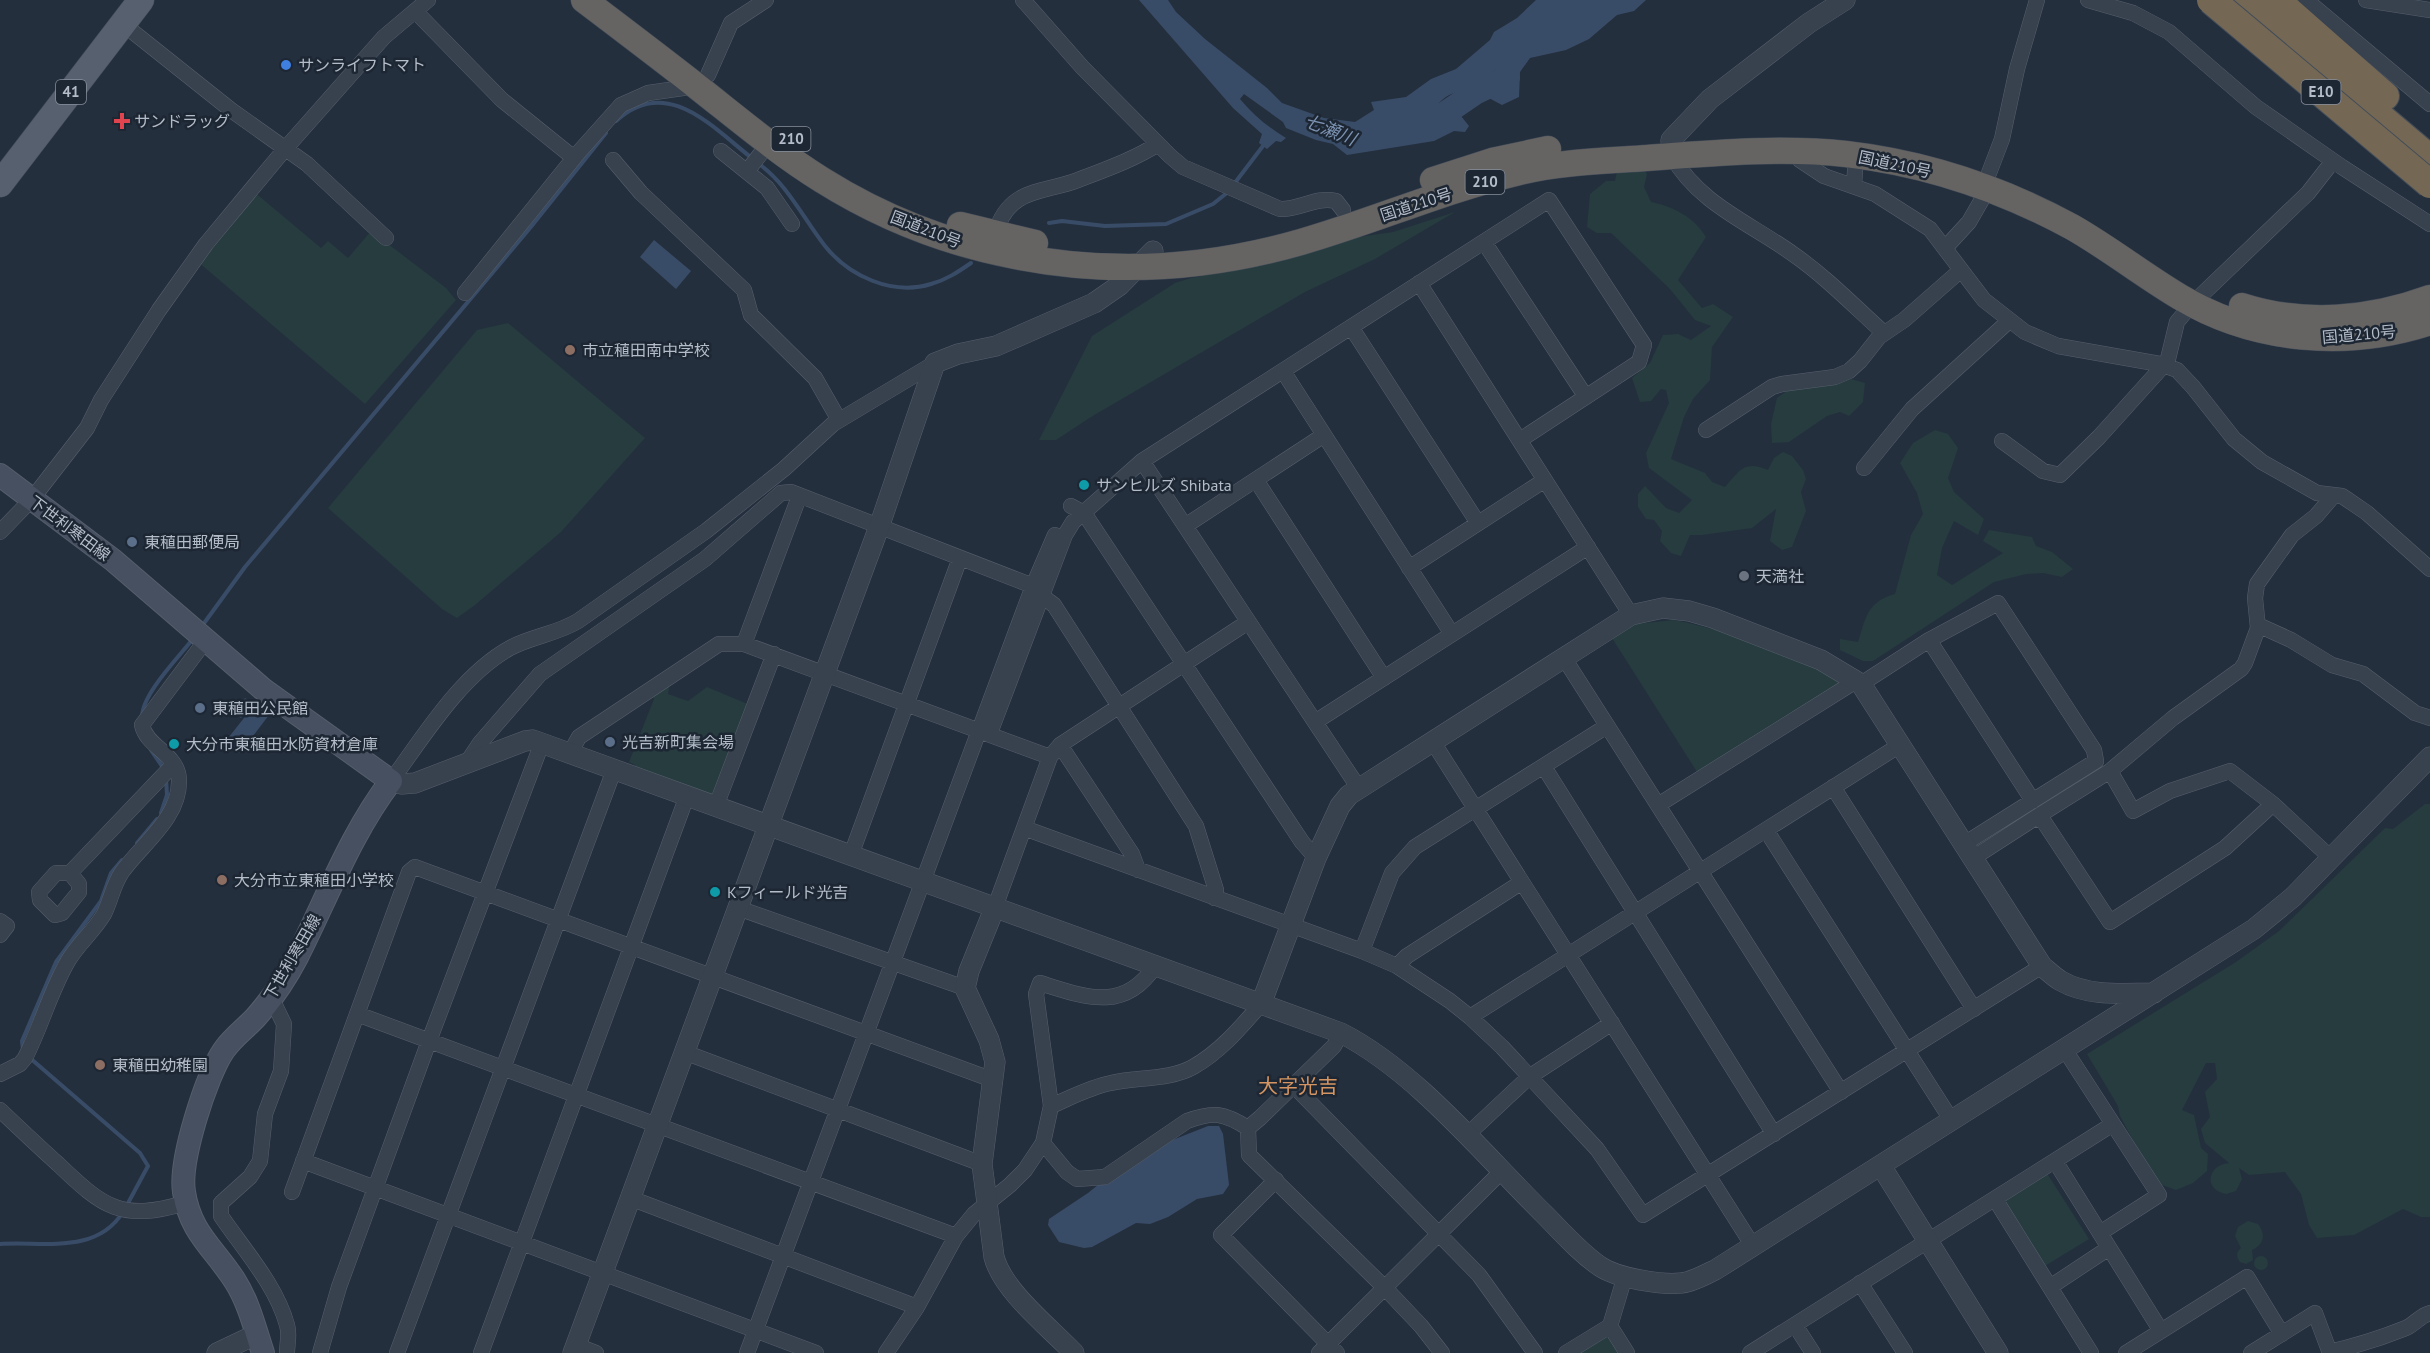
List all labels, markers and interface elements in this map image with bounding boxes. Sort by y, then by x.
place label: サンライフトマト [298,55,426,75]
marker: サンライフトマト [279,58,293,72]
road number: 41 [56,80,86,104]
road number: E10 [2302,80,2340,104]
water label: 七瀬川 [1301,109,1361,151]
place label: サンドラッグ [134,111,230,131]
marker: サンドラッグ [115,114,129,128]
road number: 210 [772,127,810,151]
street label: 国道210号 [1857,147,1933,181]
road number: 210 [1466,170,1504,194]
street label: 国道210号 [1378,183,1454,225]
street label: 国道210号 [888,206,964,252]
street label: 国道210号 [2321,321,2397,347]
place label: 市立稙田南中学校 [582,340,710,360]
marker: 市立稙田南中学校 [563,343,577,357]
place label: サンヒルズ Shibata [1096,475,1232,495]
marker: サンヒルズ Shibata [1077,478,1091,492]
street label: 下世利寒田線 [26,491,114,565]
place label: 東稙田郵便局 [144,532,240,552]
marker: 東稙田郵便局 [125,535,139,549]
place label: 天満社 [1756,566,1804,586]
marker: 天満社 [1737,569,1751,583]
place label: 東稙田公民館 [212,698,308,718]
marker: 東稙田公民館 [193,701,207,715]
place label: 光吉新町集会場 [622,732,734,752]
place label: 大分市東稙田水防資材倉庫 [186,734,378,754]
marker: 光吉新町集会場 [603,735,617,749]
marker: 大分市東稙田水防資材倉庫 [167,737,181,751]
place label: 大分市立東稙田小学校 [234,870,394,890]
marker: 大分市立東稙田小学校 [215,873,229,887]
place label: Kフィールド光吉 [727,882,848,902]
marker: Kフィールド光吉 [708,885,722,899]
street label: 下世利寒田線 [259,910,325,1004]
place label: 東稙田幼稚園 [112,1055,208,1075]
marker: 東稙田幼稚園 [93,1058,107,1072]
district label: 大字光吉 [1258,1073,1338,1099]

